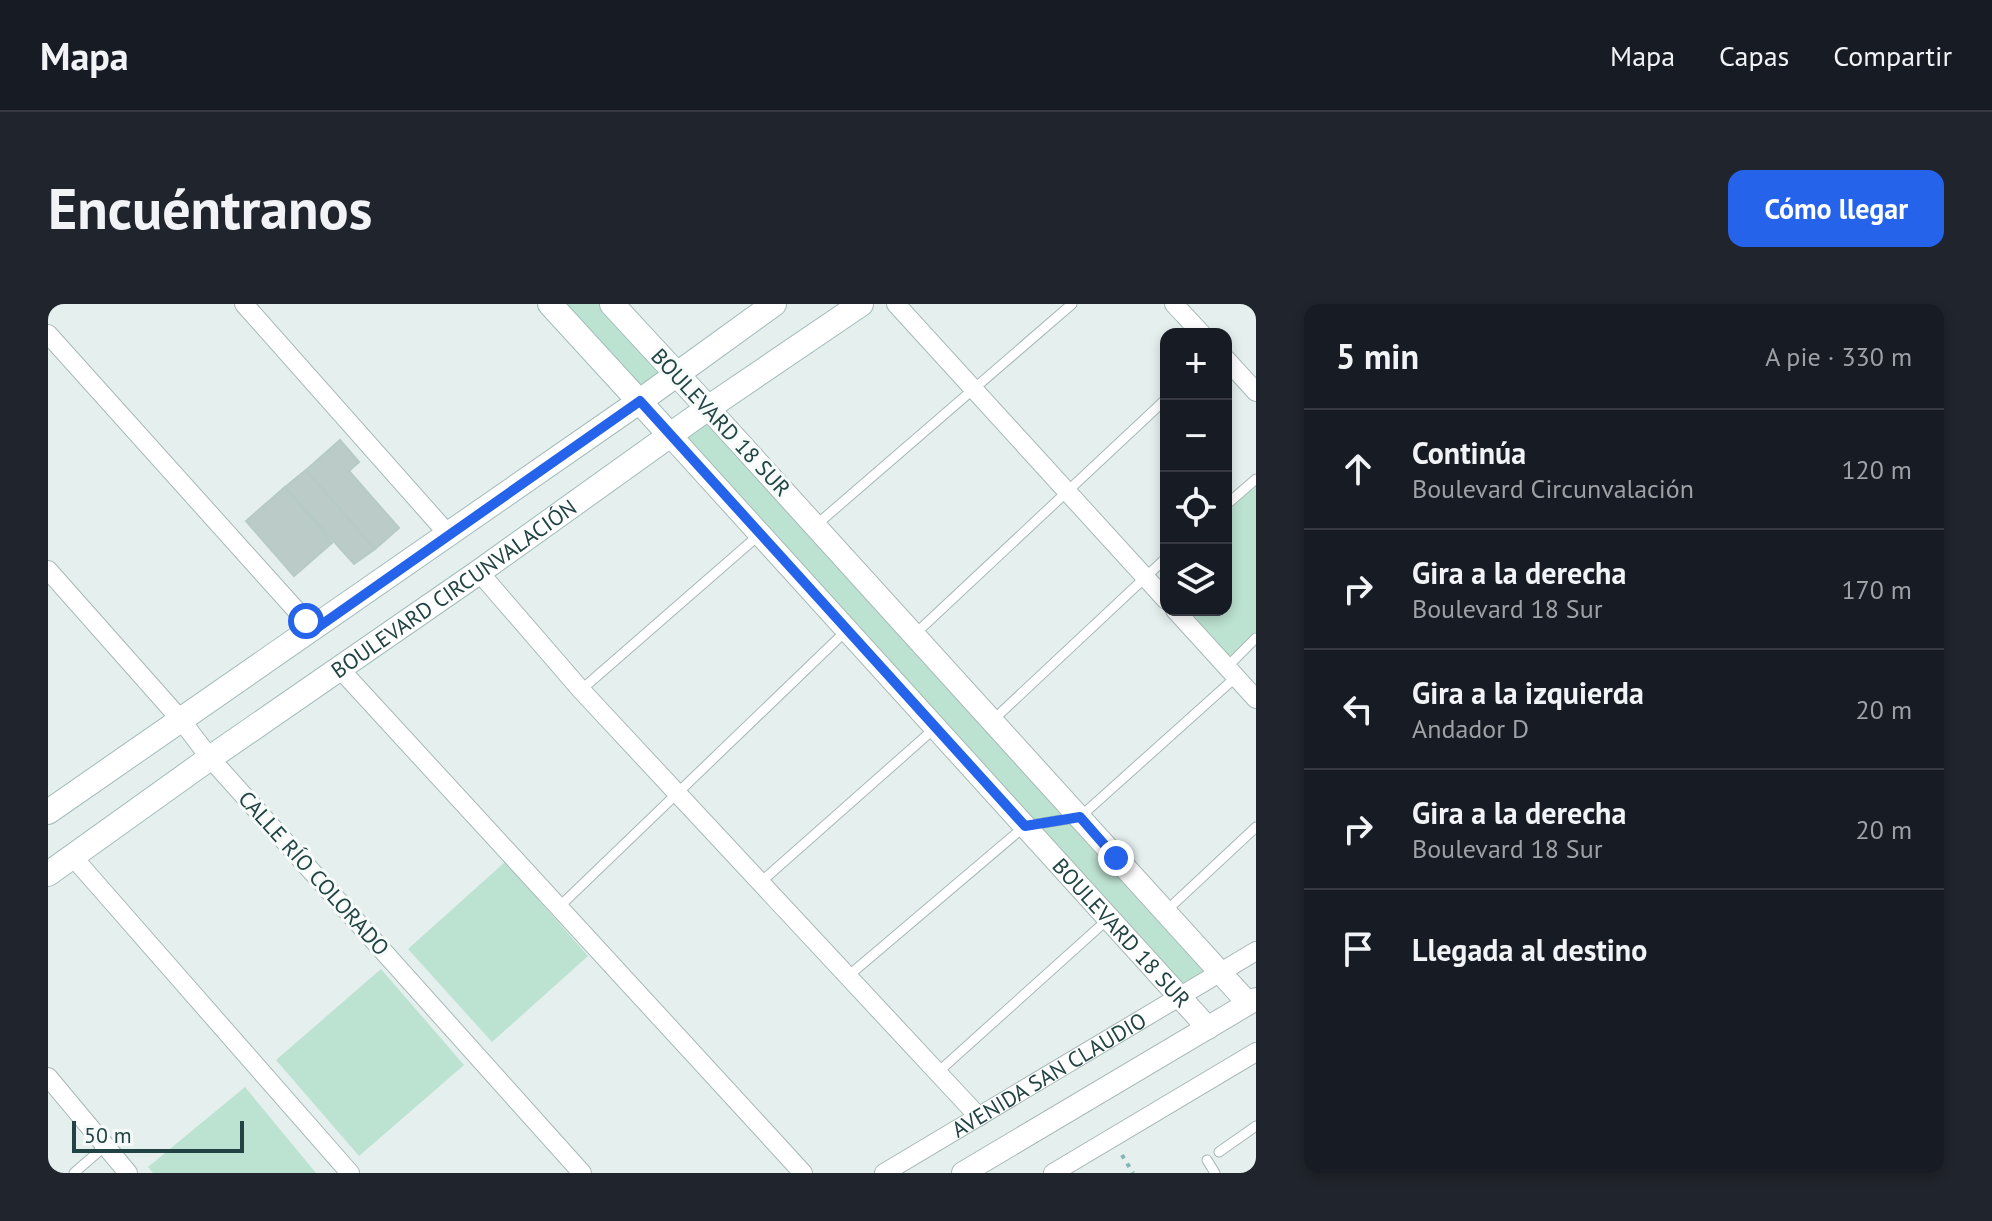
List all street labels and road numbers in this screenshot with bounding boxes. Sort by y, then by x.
street label: BOULEVARD 18 SUR [645,342,797,502]
street label: BOULEVARD CIRCUNVALACIÓN [326,493,582,684]
street label: CALLE RÍO COLORADO [233,785,395,961]
street label: BOULEVARD 18 SUR [1047,852,1196,1013]
street label: AVENIDA SAN CLAUDIO [947,1006,1151,1143]

